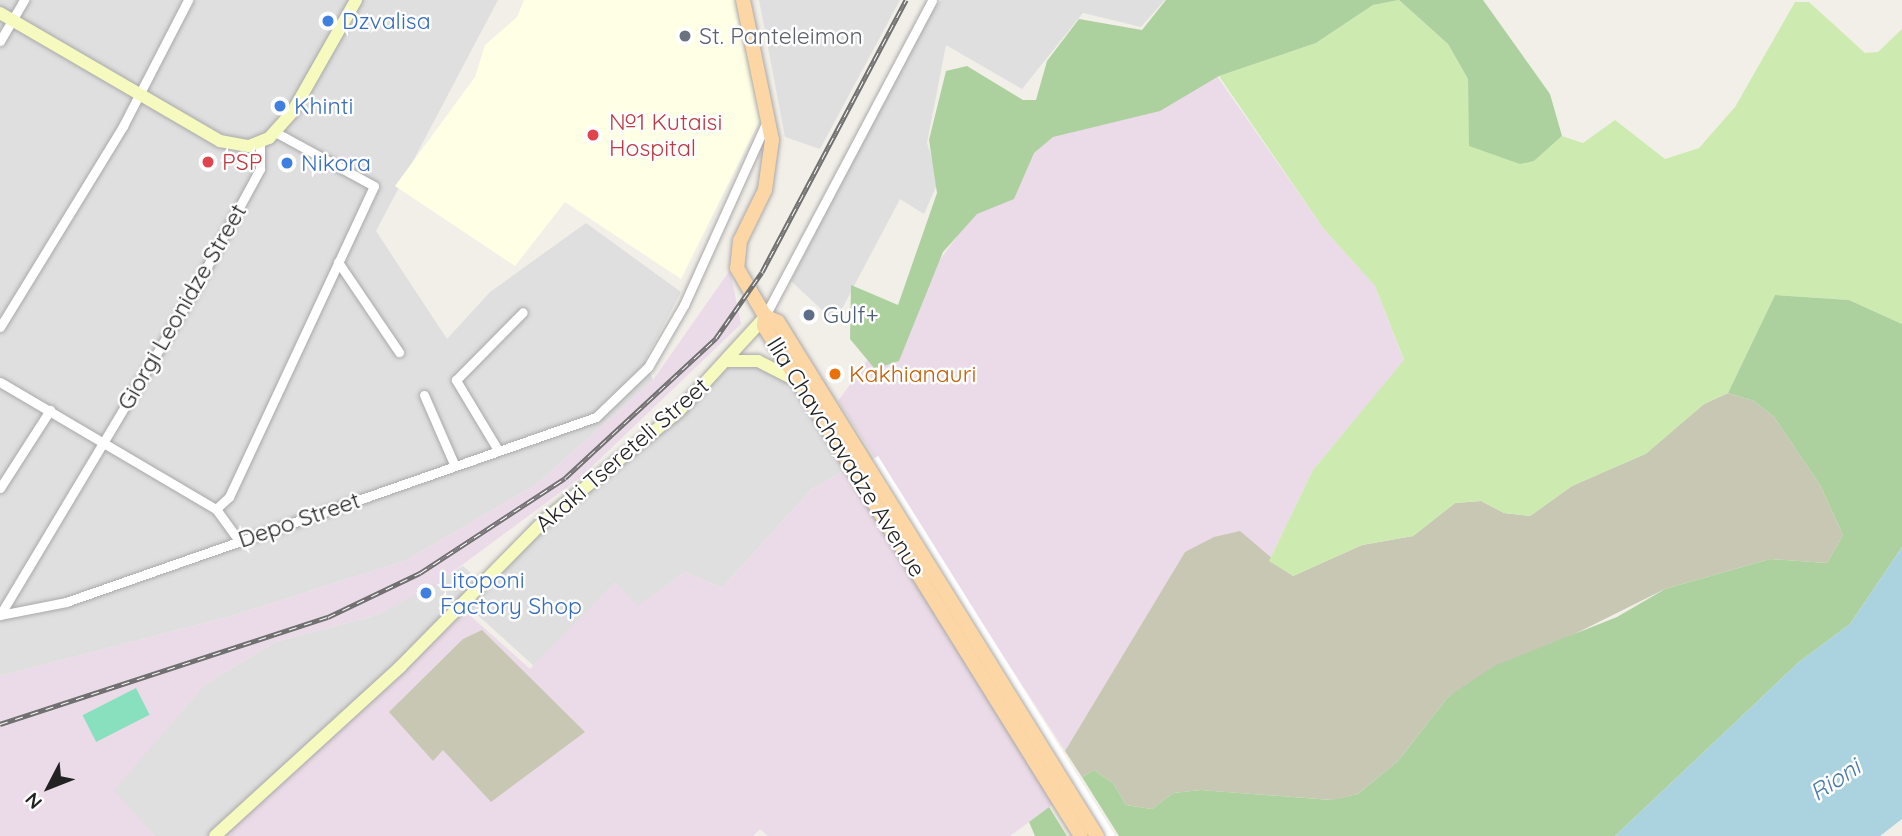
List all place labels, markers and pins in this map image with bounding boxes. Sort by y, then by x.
place label: Dzvalisa [342,7,431,35]
marker: Dzvalisa [320,13,336,29]
place label: St. Panteleimon [699,22,863,50]
marker: St. Panteleimon [677,28,693,44]
place label: Khinti [294,92,354,120]
marker: Khinti [272,98,288,114]
place label: №1 Kutaisi Hospital [609,108,722,162]
marker: №1 Kutaisi Hospital [583,125,603,145]
place label: PSP [222,148,262,176]
place label: Nikora [301,149,371,177]
marker: PSP [200,154,216,170]
marker: Nikora [279,155,295,171]
place label: Gulf+ [823,301,879,329]
marker: Gulf+ [801,307,817,323]
place label: Kakhianauri [849,360,976,388]
marker: Kakhianauri [827,366,843,382]
place label: Litoponi Factory Shop [440,566,582,620]
marker: Litoponi Factory Shop [418,585,434,601]

